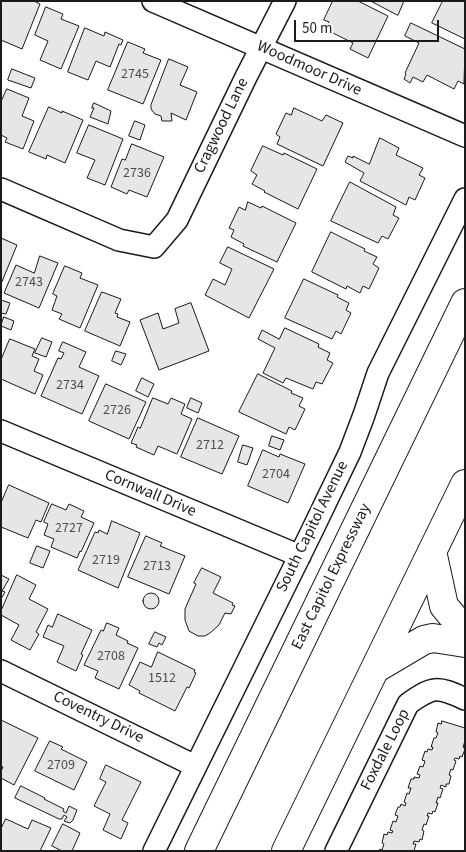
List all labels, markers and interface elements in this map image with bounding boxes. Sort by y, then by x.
scale bar [296,10,441,42]
text: 50 m [302,18,332,39]
street label: Woodmoor Drive [254,37,364,101]
house number: 2745 [121,67,149,83]
street label: Cragwood Lane [191,75,253,177]
house number: 2736 [123,166,151,182]
house number: 2743 [15,275,43,291]
house number: 2734 [56,378,84,394]
house number: 2726 [103,403,131,419]
house number: 2712 [196,438,224,454]
street label: South Capitol Avenue [273,458,353,596]
street label: Cornwall Drive [101,466,199,522]
house number: 2704 [262,467,290,483]
street label: East Capitol Expressway [288,501,376,653]
house number: 2727 [55,521,83,537]
house number: 2719 [92,553,120,569]
house number: 2713 [143,559,171,575]
house number: 2708 [97,649,125,665]
house number: 1512 [148,671,176,687]
street label: Coventry Drive [49,688,147,748]
street label: Foxdale Loop [357,706,415,794]
house number: 2709 [47,758,75,774]

